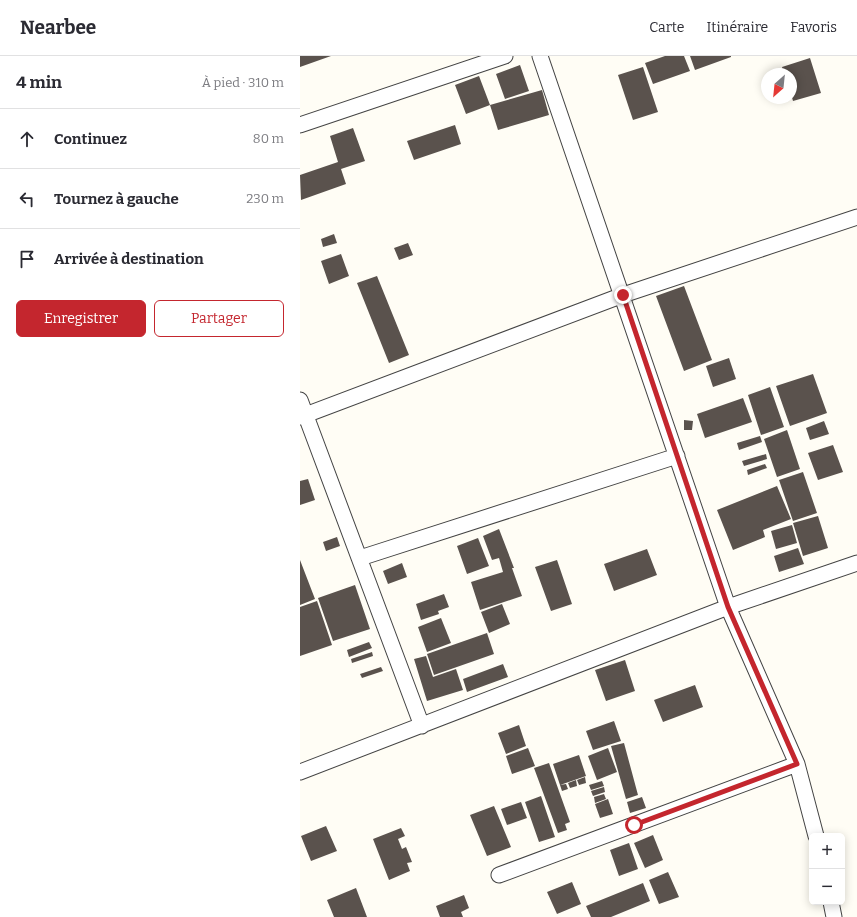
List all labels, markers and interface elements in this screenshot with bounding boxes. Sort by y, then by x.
text: Nearbee [20,16,96,39]
text: Carte [649,19,684,36]
text: Itinéraire [706,19,768,36]
text: Favoris [790,19,837,36]
north arrow [761,68,797,104]
text: 4 min [16,72,62,93]
text: À pied · 310 m [202,75,284,90]
icon: ahead [16,128,38,150]
text: Continuez [54,130,127,148]
text: 80 m [253,131,284,146]
icon: left [16,188,38,210]
text: Tournez à gauche [54,190,179,208]
text: 230 m [246,191,284,206]
icon: arrive [16,248,38,270]
text: Arrivée à destination [54,250,204,268]
route end [614,286,632,304]
button: Enregistrer [16,300,146,337]
button: Partager [154,300,284,337]
route start [625,816,643,834]
map controls [809,833,845,905]
button: + [809,833,845,869]
button: − [809,869,845,905]

